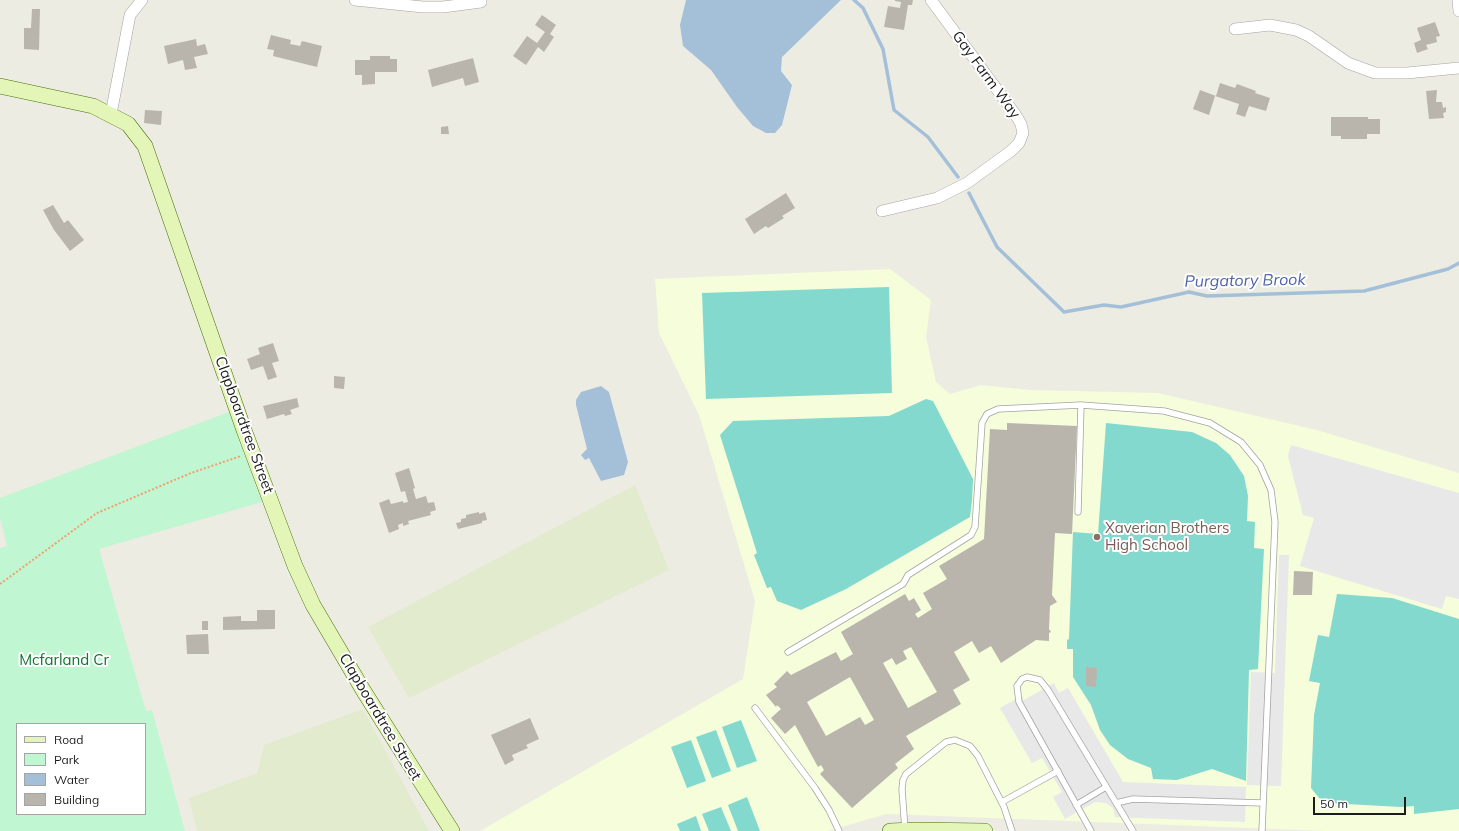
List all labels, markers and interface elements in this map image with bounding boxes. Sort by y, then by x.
street label: Gay Farm Way [948,28,1024,122]
water label: Purgatory Brook [1184,270,1306,292]
street label: Clapboardtree Street [211,354,277,496]
place label: Xaverian Brothers High School [1105,519,1229,554]
marker: Xaverian Brothers High School [1092,532,1102,542]
street label: Clapboardtree Street [335,650,425,784]
park label: Mcfarland Cr [19,651,109,669]
legend [16,723,146,815]
text: Road [54,732,83,747]
text: Park [54,752,79,767]
text: Water [54,772,89,787]
scale bar [1315,789,1408,815]
text: Building [54,792,99,807]
text: 50 m [1320,796,1348,811]

